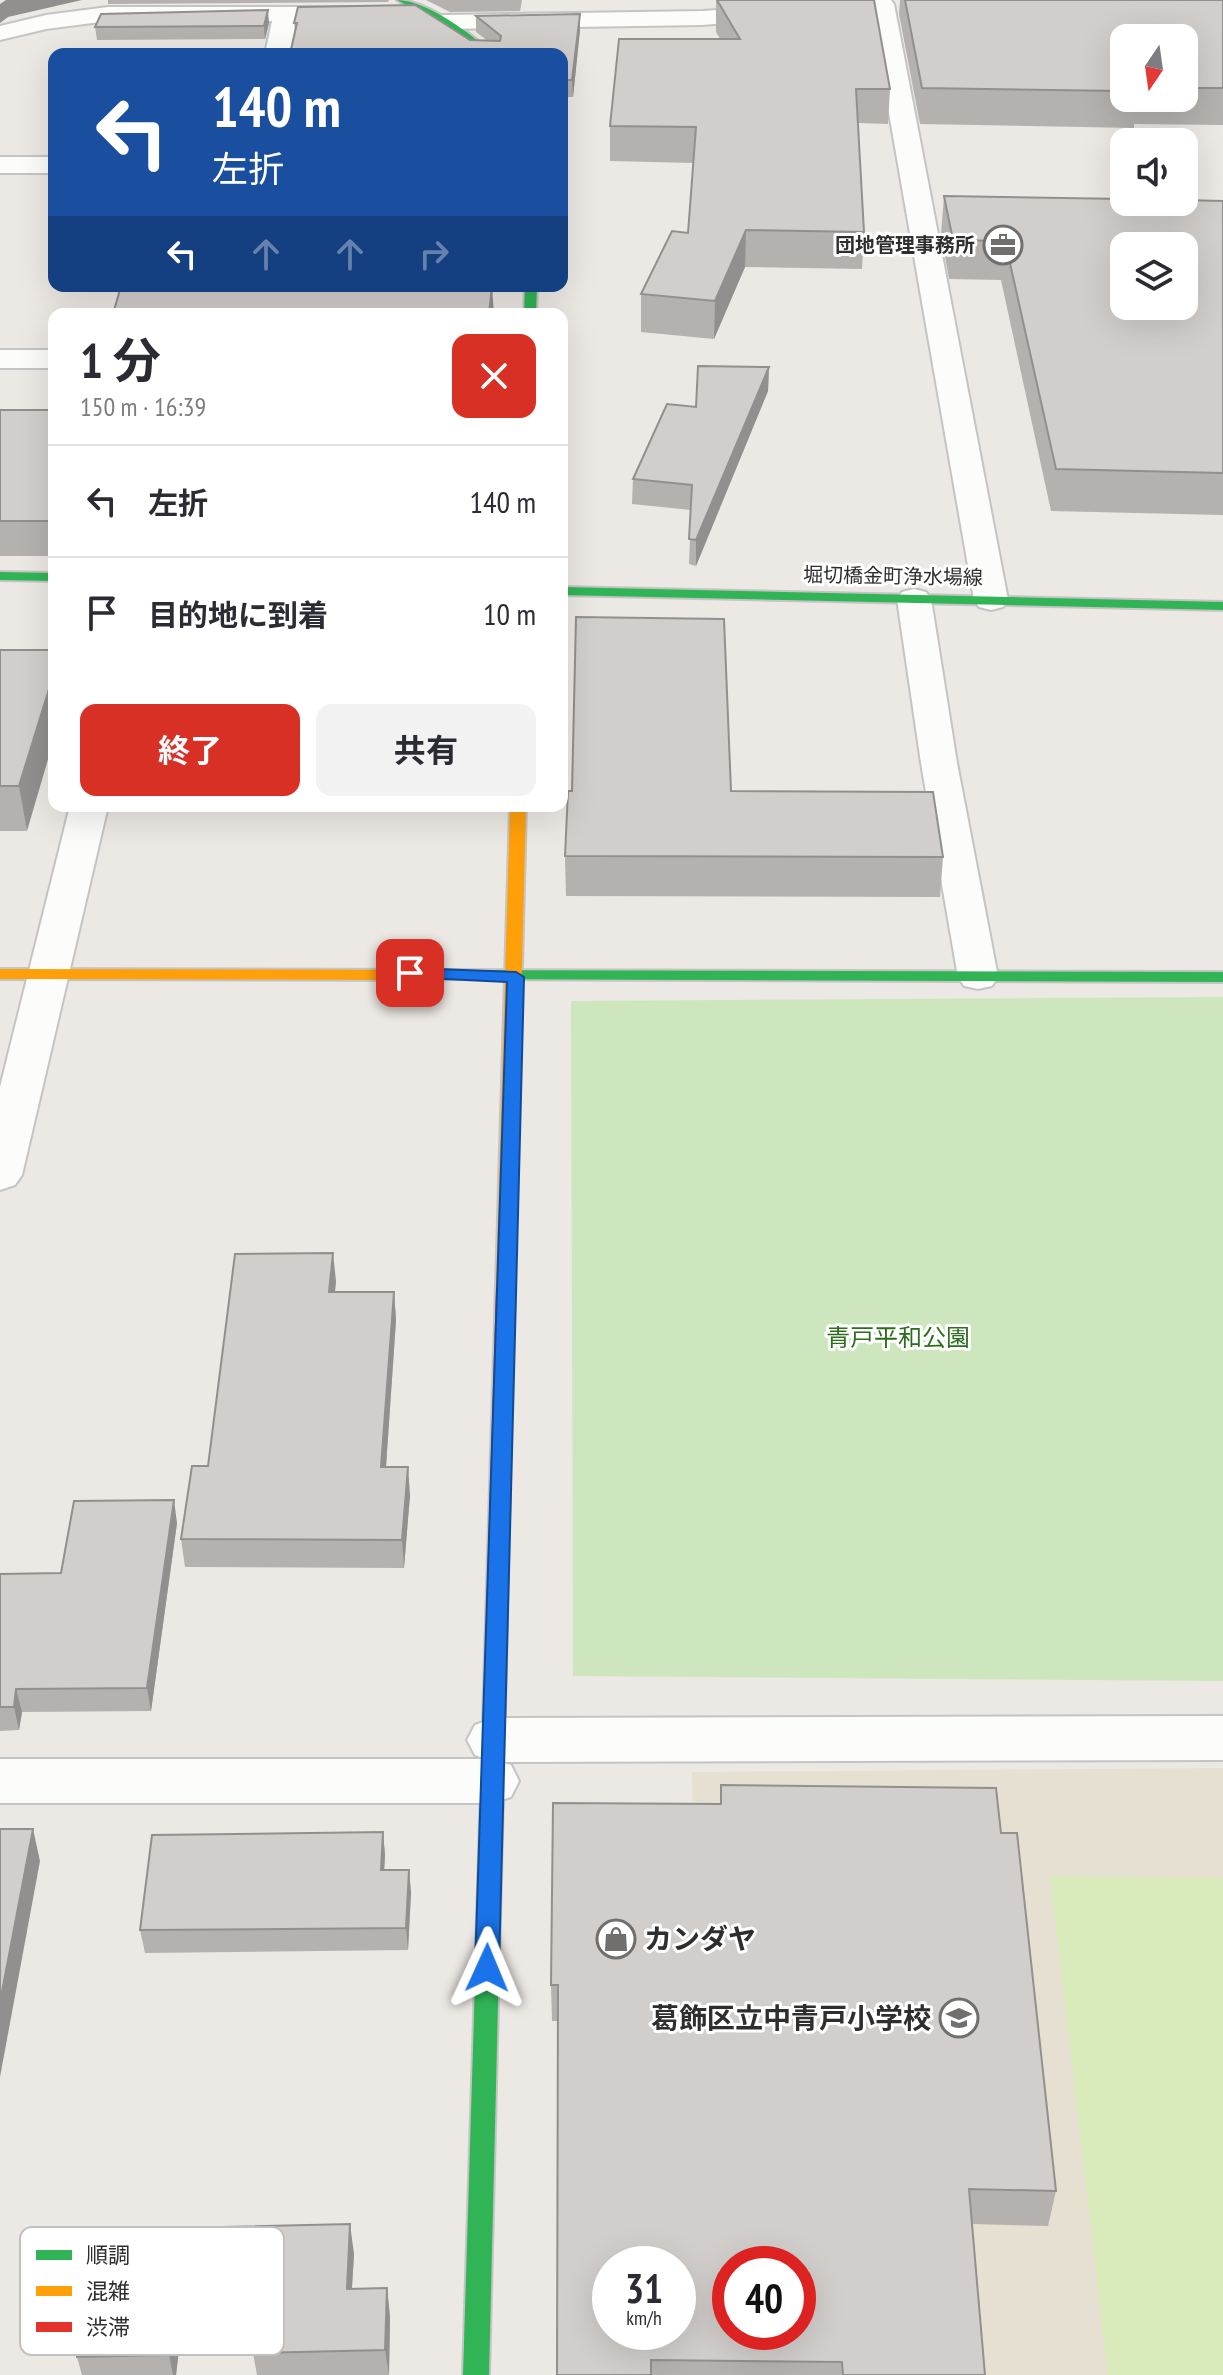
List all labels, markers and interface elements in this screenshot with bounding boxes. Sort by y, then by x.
north arrow [1110,24,1198,112]
map controls [1110,24,1198,320]
text: 140 m [212,70,341,142]
icon: left [80,80,184,184]
button: sound [1110,128,1198,216]
text: 左折 [212,145,284,192]
office icon: 団地管理事務所 [982,224,1024,266]
icon: left [160,232,204,276]
icon: ahead [244,232,288,276]
icon: ahead [328,232,372,276]
icon: right [412,232,456,276]
place label: 団地管理事務所 [835,232,975,258]
button: layers [1110,232,1198,320]
text: 1 分 [80,329,161,391]
button: close [452,334,536,418]
text: 150 m · 16:39 [80,390,206,423]
icon: left [80,479,124,523]
text: 140 m [470,482,536,521]
text: 左折 [148,483,208,522]
street label: 堀切橋金町浄水場線 [803,561,983,591]
icon: arrive [80,591,124,635]
text: 10 m [483,594,536,633]
text: 目的地に到着 [148,595,328,634]
button: 終了 [80,704,300,796]
button: 共有 [316,704,536,796]
pin [376,939,444,1007]
icon: arrive [388,951,432,995]
park label: 青戸平和公園 [826,1322,970,1353]
shop icon: カンダヤ [595,1918,637,1960]
place label: カンダヤ [644,1920,756,1957]
position arrow [445,1926,529,2010]
school or university icon: 葛飾区立中青戸小学校 [938,1997,980,2039]
place label: 葛飾区立中青戸小学校 [651,1999,931,2036]
legend [20,2227,284,2355]
text: 順調 [86,2241,130,2269]
speed limit sign: 40 [712,2246,816,2350]
text: 31 [625,2262,663,2314]
text: 混雑 [86,2277,130,2305]
text: km/h [626,2305,662,2331]
text: 渋滞 [86,2313,130,2341]

